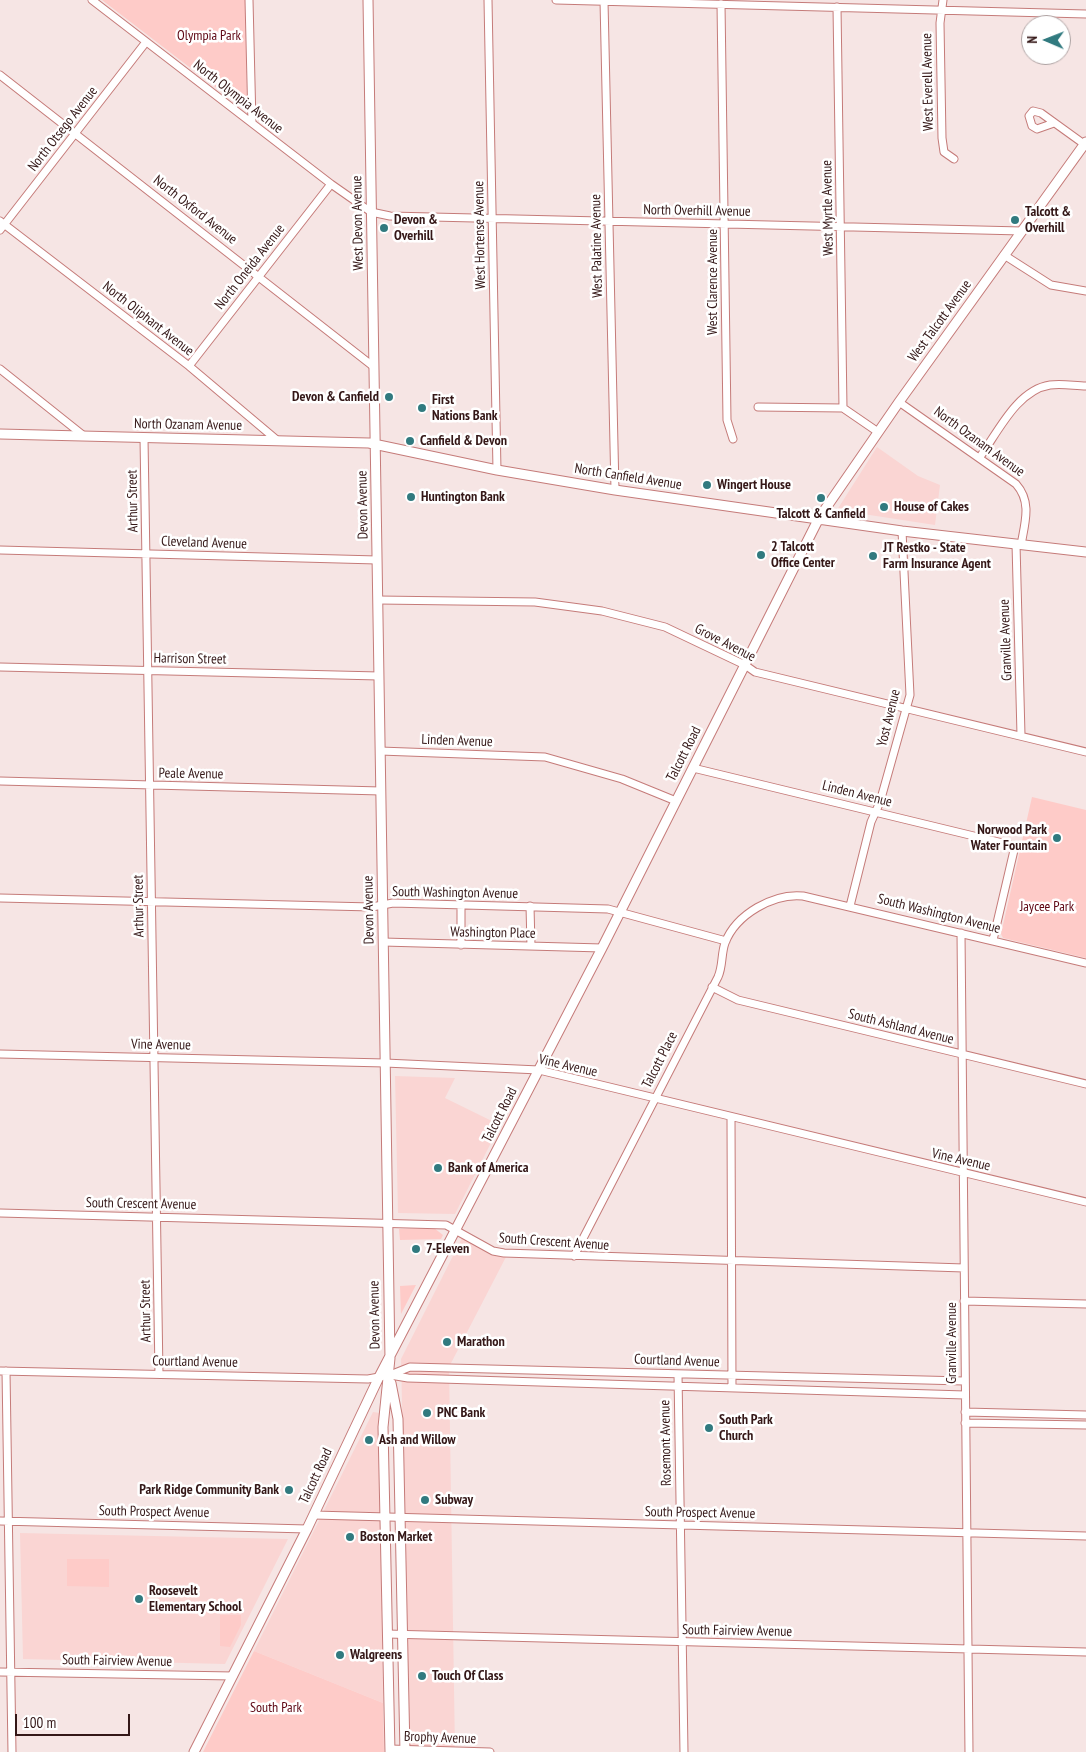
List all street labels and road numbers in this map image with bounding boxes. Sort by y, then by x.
street label: West Everell Avenue [919,33,937,131]
street label: North Olympia Avenue [190,57,286,137]
street label: North Otsego Avenue [25,83,101,175]
street label: West Myrtle Avenue [819,160,837,256]
street label: North Oxford Avenue [150,172,240,248]
street label: West Devon Avenue [349,175,367,271]
street label: West Hortense Avenue [471,181,489,289]
street label: West Palatine Avenue [588,194,606,298]
street label: North Overhill Avenue [643,202,751,220]
street label: North Oneida Avenue [212,221,288,313]
street label: West Clarence Avenue [705,229,721,335]
street label: West Talcott Avenue [905,277,975,365]
street label: North Oliphant Avenue [99,278,197,360]
street label: North Ozanam Avenue [930,403,1028,481]
street label: North Ozanam Avenue [134,416,242,434]
street label: North Canfield Avenue [573,460,683,494]
street label: Arthur Street [124,470,142,532]
street label: Devon Avenue [354,470,372,540]
street label: Cleveland Avenue [161,533,247,553]
street label: Granville Avenue [996,599,1016,681]
street label: Grove Avenue [692,620,758,666]
street label: Harrison Street [154,650,226,668]
street label: Yost Avenue [874,688,904,748]
street label: Talcott Road [663,724,705,784]
street label: Linden Avenue [421,731,493,751]
street label: Peale Avenue [159,765,223,783]
street label: Linden Avenue [820,777,894,811]
street label: Arthur Street [130,875,148,937]
street label: Devon Avenue [360,875,378,945]
street label: South Washington Avenue [392,884,518,902]
street label: South Washington Avenue [876,891,1002,937]
street label: Washington Place [450,924,536,942]
street label: South Ashland Avenue [847,1006,955,1048]
street label: Talcott Place [639,1029,681,1091]
street label: Vine Avenue [131,1036,191,1054]
street label: Vine Avenue [537,1051,599,1081]
street label: Talcott Road [479,1085,521,1145]
street label: Vine Avenue [930,1145,992,1175]
street label: South Crescent Avenue [86,1195,196,1213]
street label: South Crescent Avenue [498,1230,610,1254]
street label: Arthur Street [137,1280,155,1342]
street label: Devon Avenue [366,1280,384,1350]
street label: Granville Avenue [944,1302,960,1384]
street label: Courtland Avenue [634,1351,720,1371]
street label: Courtland Avenue [152,1353,238,1371]
street label: Rosemont Avenue [657,1400,675,1486]
street label: Talcott Road [296,1446,336,1506]
street label: South Prospect Avenue [99,1503,209,1521]
street label: South Prospect Avenue [645,1504,755,1522]
street label: South Fairview Avenue [682,1622,792,1640]
street label: South Fairview Avenue [62,1652,172,1670]
street label: Brophy Avenue [404,1728,476,1748]

